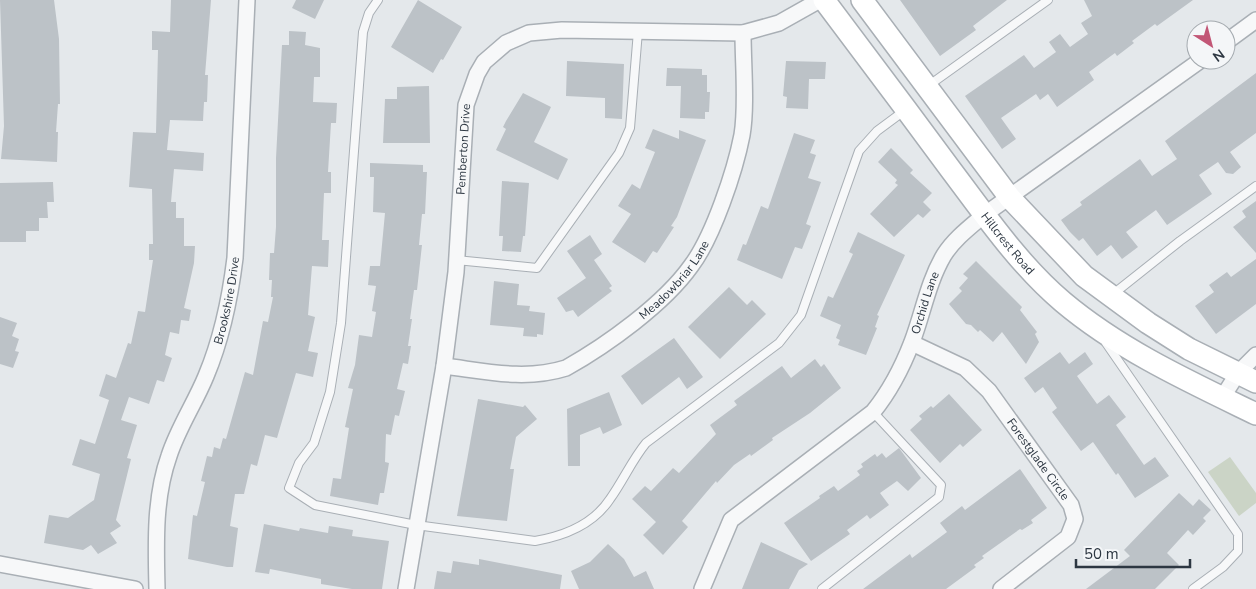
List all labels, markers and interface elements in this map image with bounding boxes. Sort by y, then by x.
north arrow [1186,20,1236,70]
text: N [1209,44,1228,66]
street label: Pemberton Drive [453,103,474,195]
street label: Hillcrest Road [977,209,1038,278]
street label: Meadowbriar Lane [636,238,713,323]
street label: Brookshire Drive [210,256,243,346]
street label: Orchid Lane [907,269,943,336]
street label: Forestglade Circle [1003,415,1073,504]
scale bar [1076,536,1190,568]
text: 50 m [1084,544,1119,564]

